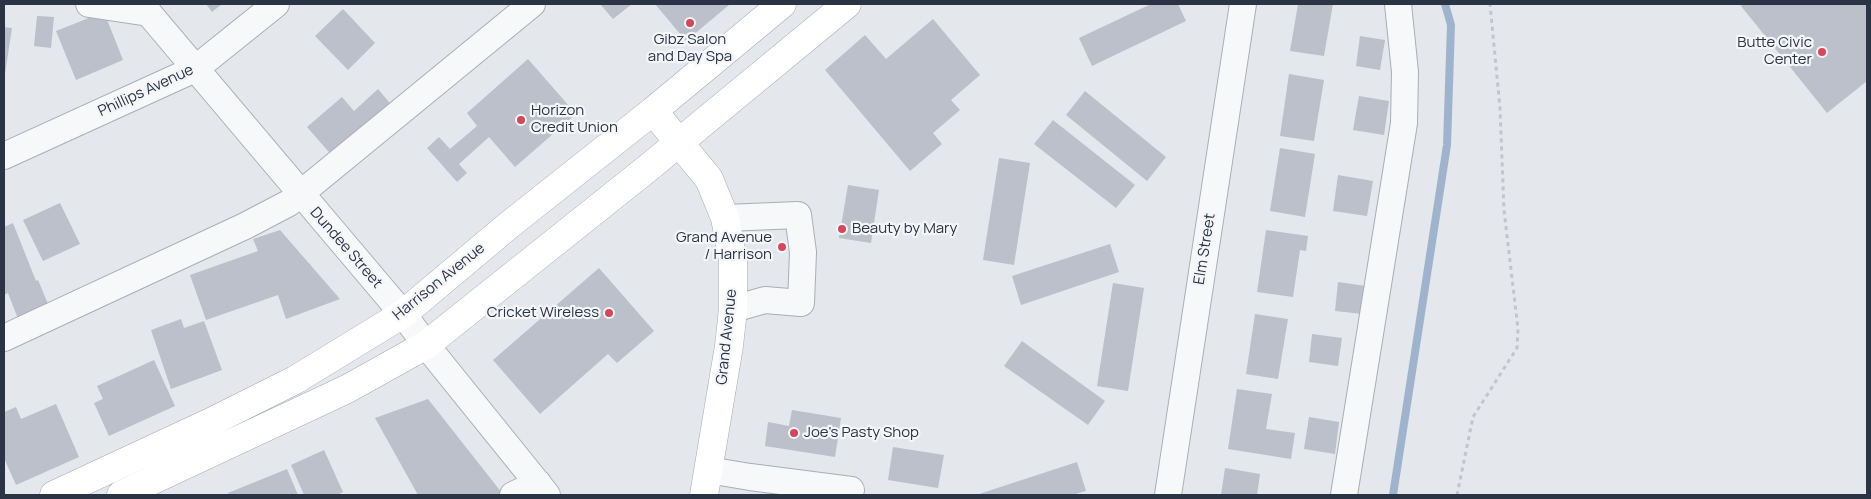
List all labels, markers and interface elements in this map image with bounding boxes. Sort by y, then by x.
marker: Gibz Salon and Day Spa [684,17,696,29]
place label: Gibz Salon and Day Spa [648,31,732,66]
place label: Butte Civic Center [1737,34,1812,69]
marker: Butte Civic Center [1816,46,1828,58]
street label: Phillips Avenue [96,61,196,121]
place label: Horizon Credit Union [531,102,618,137]
marker: Horizon Credit Union [515,114,527,126]
street label: Dundee Street [306,204,386,292]
street label: Elm Street [1190,212,1220,286]
place label: Beauty by Mary [852,220,957,238]
marker: Beauty by Mary [836,223,848,235]
place label: Grand Avenue / Harrison [676,229,772,264]
street label: Harrison Avenue [389,239,489,325]
marker: Grand Avenue / Harrison [776,241,788,253]
street label: Grand Avenue [713,288,741,386]
place label: Cricket Wireless [487,304,599,322]
marker: Cricket Wireless [603,307,615,319]
place label: Joe's Pasty Shop [804,424,919,442]
marker: Joe's Pasty Shop [788,427,800,439]

